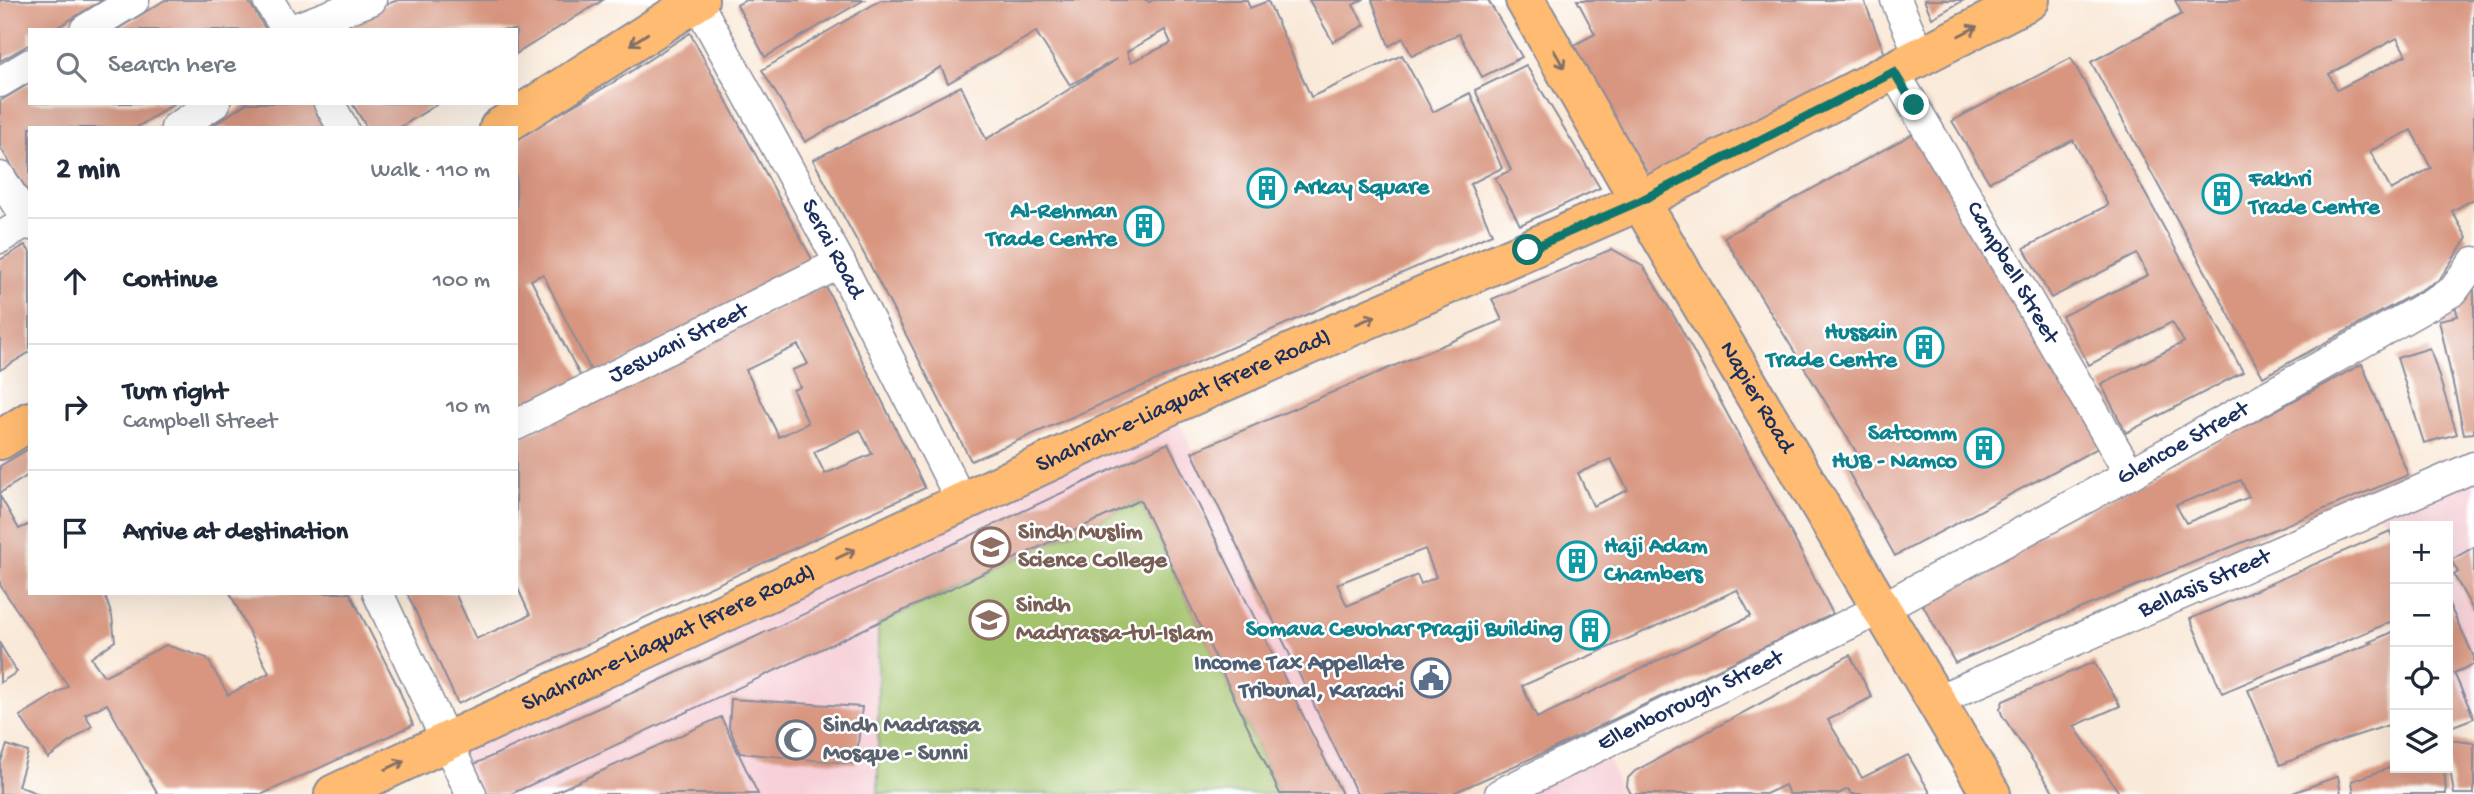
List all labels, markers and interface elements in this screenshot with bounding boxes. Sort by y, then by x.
one-way arrow [1957,24,1978,38]
search box [28,28,518,105]
one-way arrow [629,32,649,46]
icon: search [52,48,90,86]
one-way arrow [1552,49,1566,69]
text: Search here [108,51,236,82]
route end [1898,89,1929,120]
text: 2 min [56,154,120,189]
text: Walk · 110 m [371,158,490,185]
place label: Fakhri Trade Centre [2247,166,2381,223]
building icon: Arkay Square [1246,167,1288,209]
building icon: Fakhri Trade Centre [2201,173,2243,215]
place label: Arkay Square [1293,174,1431,203]
street label: Serai Road [794,194,871,306]
street label: Campbell Street [1959,196,2066,351]
place label: Al-Rehman Trade Centre [984,198,1119,255]
building icon: Al-Rehman Trade Centre [1123,205,1165,247]
route start [1512,234,1543,265]
icon: ahead [56,262,94,300]
text: Continue [123,266,217,297]
text: 100 m [433,268,490,295]
street label: Jeswani Street [604,296,755,391]
one-way arrow [1355,313,1376,326]
place label: Hussain Trade Centre [1764,319,1899,376]
street label: Shahrah-e-Liaquat (Frere Road) [1032,323,1335,480]
building icon: Hussain Trade Centre [1903,326,1945,368]
street label: Napier Road [1712,336,1802,460]
text: Turn right [123,378,227,409]
icon: right [56,388,94,426]
text: 10 m [446,394,490,421]
street label: Glencoe Street [2112,394,2256,493]
text: Campbell Street [123,409,277,436]
place label: Satcomm HUB - Namco [1832,420,1958,477]
building icon: Satcomm HUB - Namco [1963,427,2005,469]
icon: arrive [56,514,94,552]
text: Arrive at destination [123,518,348,549]
place label: Sindh Muslim Science College [1018,519,1169,576]
map controls [2390,521,2453,773]
button: + [2390,521,2453,584]
school or university icon: Sindh Muslim Science College [970,526,1012,568]
place label: Haji Adam Chambers [1604,533,1707,590]
building icon: Haji Adam Chambers [1556,540,1598,582]
street label: Bellasis Street [2133,542,2277,626]
one-way arrow [835,547,856,560]
street label: Shahrah-e-Liaquat (Frere Road) [517,558,820,719]
button: − [2390,584,2453,647]
place label: Sindh Madrrassa-tul-Islam [1016,592,1213,649]
school or university icon: Sindh Madrrassa-tul-Islam [968,599,1010,641]
building icon: Somava Cevohar Pragji Building [1569,609,1611,651]
place label: Somava Cevohar Pragji Building [1246,616,1563,645]
street label: Ellenborough Street [1593,643,1790,759]
button: locate [2390,647,2453,710]
place label: Income Tax Appellate Tribunal, Karachi [1194,650,1406,707]
public building icon: Income Tax Appellate Tribunal, Karachi [1410,657,1452,699]
button: layers [2390,710,2453,773]
place label: Sindh Madrassa Mosque - Sunni [823,712,982,769]
mosque icon: Sindh Madrassa Mosque - Sunni [775,719,817,761]
one-way arrow [384,758,405,771]

